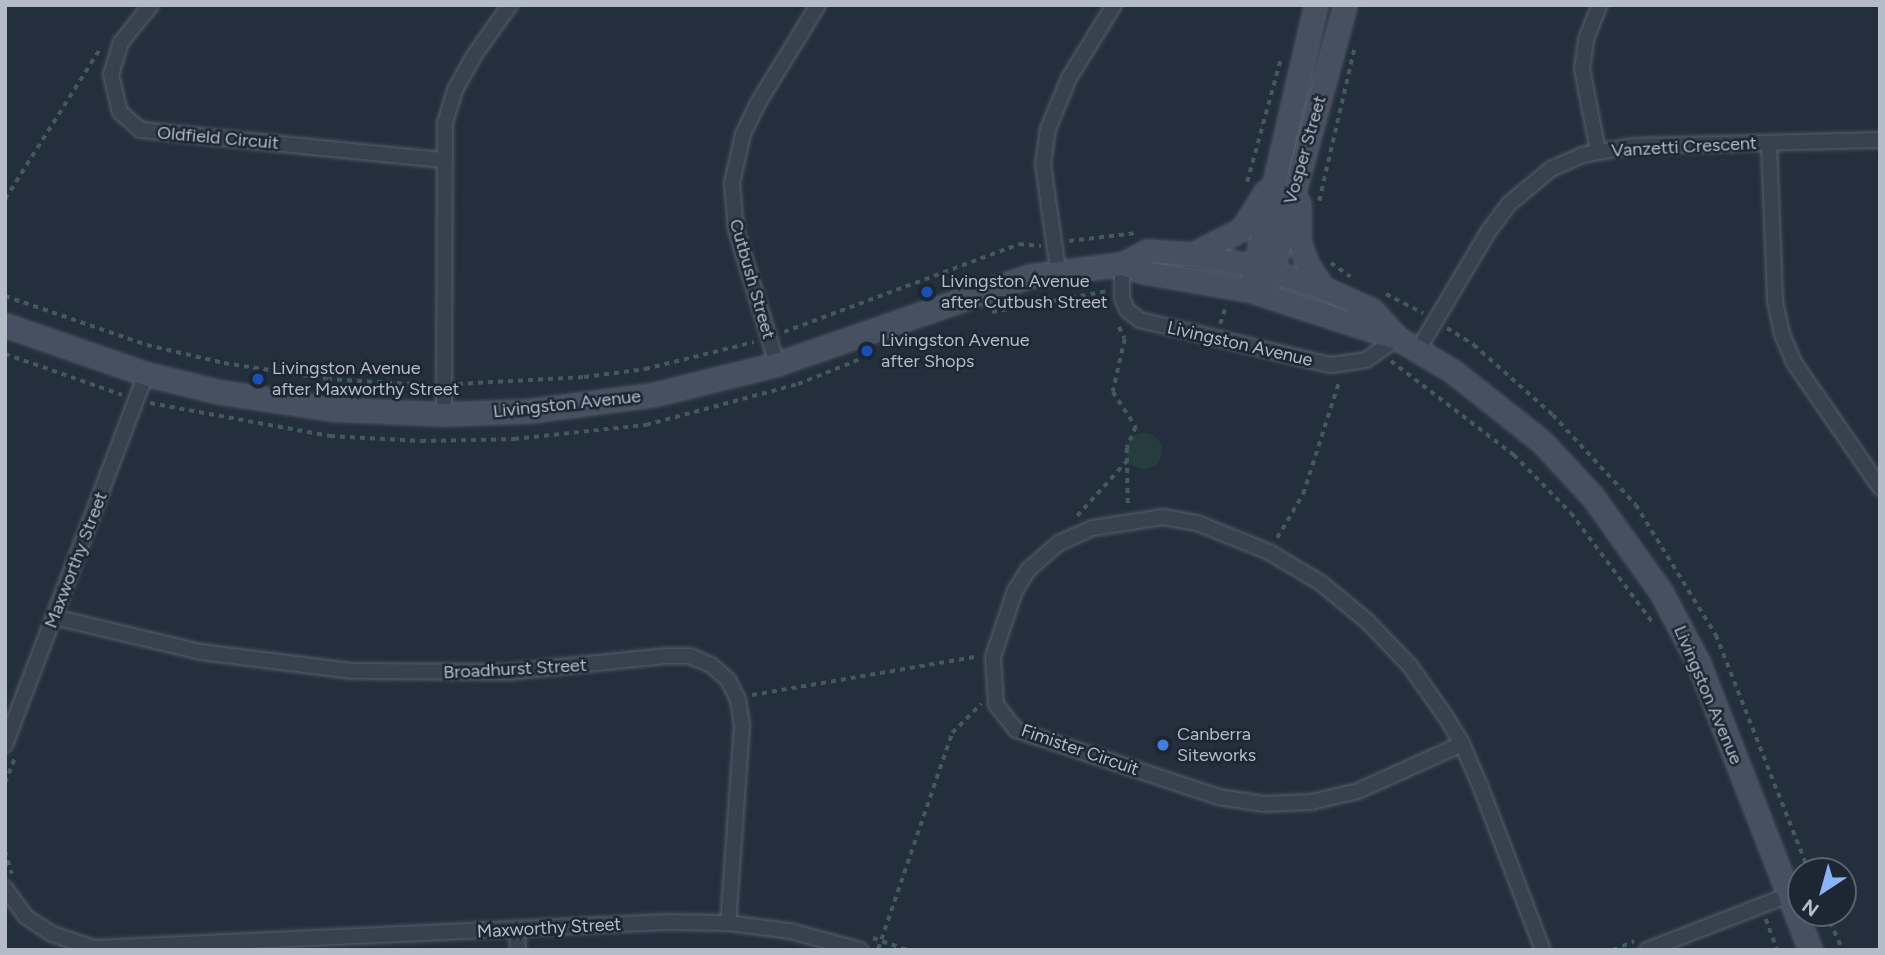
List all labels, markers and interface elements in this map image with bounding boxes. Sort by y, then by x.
street label: Vosper Street [1279,93,1331,207]
street label: Oldfield Circuit [156,122,280,154]
street label: Vanzetti Crescent [1611,132,1757,162]
street label: Cutbush Street [725,217,779,341]
place label: Livingston Avenue after Cutbush Street [941,271,1108,314]
marker: Livingston Avenue after Cutbush Street [919,284,935,300]
street label: Livingston Avenue [1165,317,1315,371]
place label: Livingston Avenue after Shops [881,330,1030,372]
marker: Livingston Avenue after Shops [859,343,875,359]
place label: Livingston Avenue after Maxworthy Street [272,358,459,400]
marker: Livingston Avenue after Maxworthy Street [250,371,266,387]
street label: Livingston Avenue [492,385,642,423]
street label: Maxworthy Street [40,489,112,631]
street label: Livingston Avenue [1669,622,1747,768]
street label: Broadhurst Street [443,654,587,684]
street label: Fimister Circuit [1018,720,1142,780]
place label: Canberra Siteworks [1177,724,1256,766]
marker: Canberra Siteworks [1155,737,1171,753]
north arrow [1787,857,1857,927]
text: N [1798,894,1823,921]
street label: Maxworthy Street [476,913,622,943]

